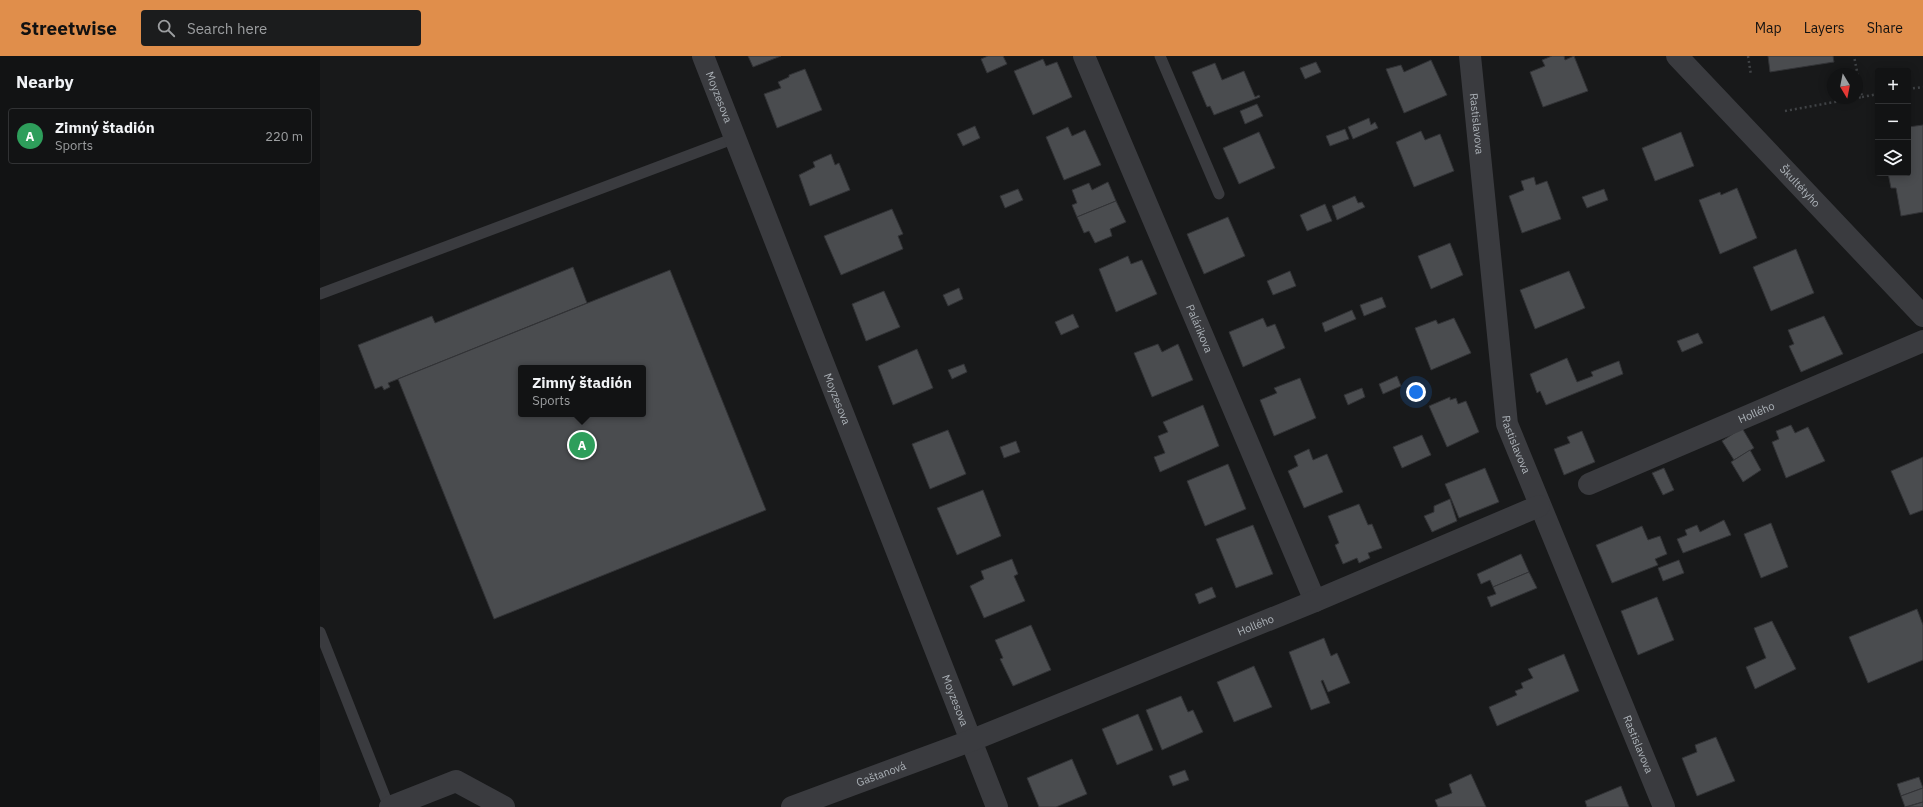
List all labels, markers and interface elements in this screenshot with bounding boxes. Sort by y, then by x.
search box [141,10,421,46]
text: Streetwise [20,16,117,40]
icon: search [155,17,177,39]
text: Search here [187,19,267,38]
text: Map [1755,19,1782,37]
text: Layers [1804,19,1845,37]
text: Share [1867,19,1903,37]
north arrow [1827,68,1863,104]
map controls [1875,68,1911,176]
button: + [1875,68,1911,104]
street label: Moyzesova [703,69,735,125]
text: Nearby [16,71,74,93]
street label: Rastislavova [1467,92,1487,155]
button: − [1875,104,1911,140]
text: Zimný štadión [55,118,155,137]
text: A [26,128,34,145]
text: 220 m [265,128,303,145]
text: Sports [55,137,93,154]
button: layers [1875,140,1911,176]
street label: Škultétyho [1777,162,1823,210]
street label: Palárikova [1183,302,1216,355]
popup [518,365,646,417]
street label: Moyzesova [821,371,854,427]
text: Zimný štadión [532,373,632,392]
your location [1406,382,1426,402]
text: Sports [532,392,570,409]
street label: Hollého [1736,398,1777,426]
street label: Rastislavova [1499,415,1534,476]
pin: A [569,430,595,460]
street label: Hollého [1235,611,1276,639]
street label: Moyzesova [939,673,972,728]
street label: Rastislavova [1620,713,1656,775]
street label: Gaštanová [854,758,908,790]

